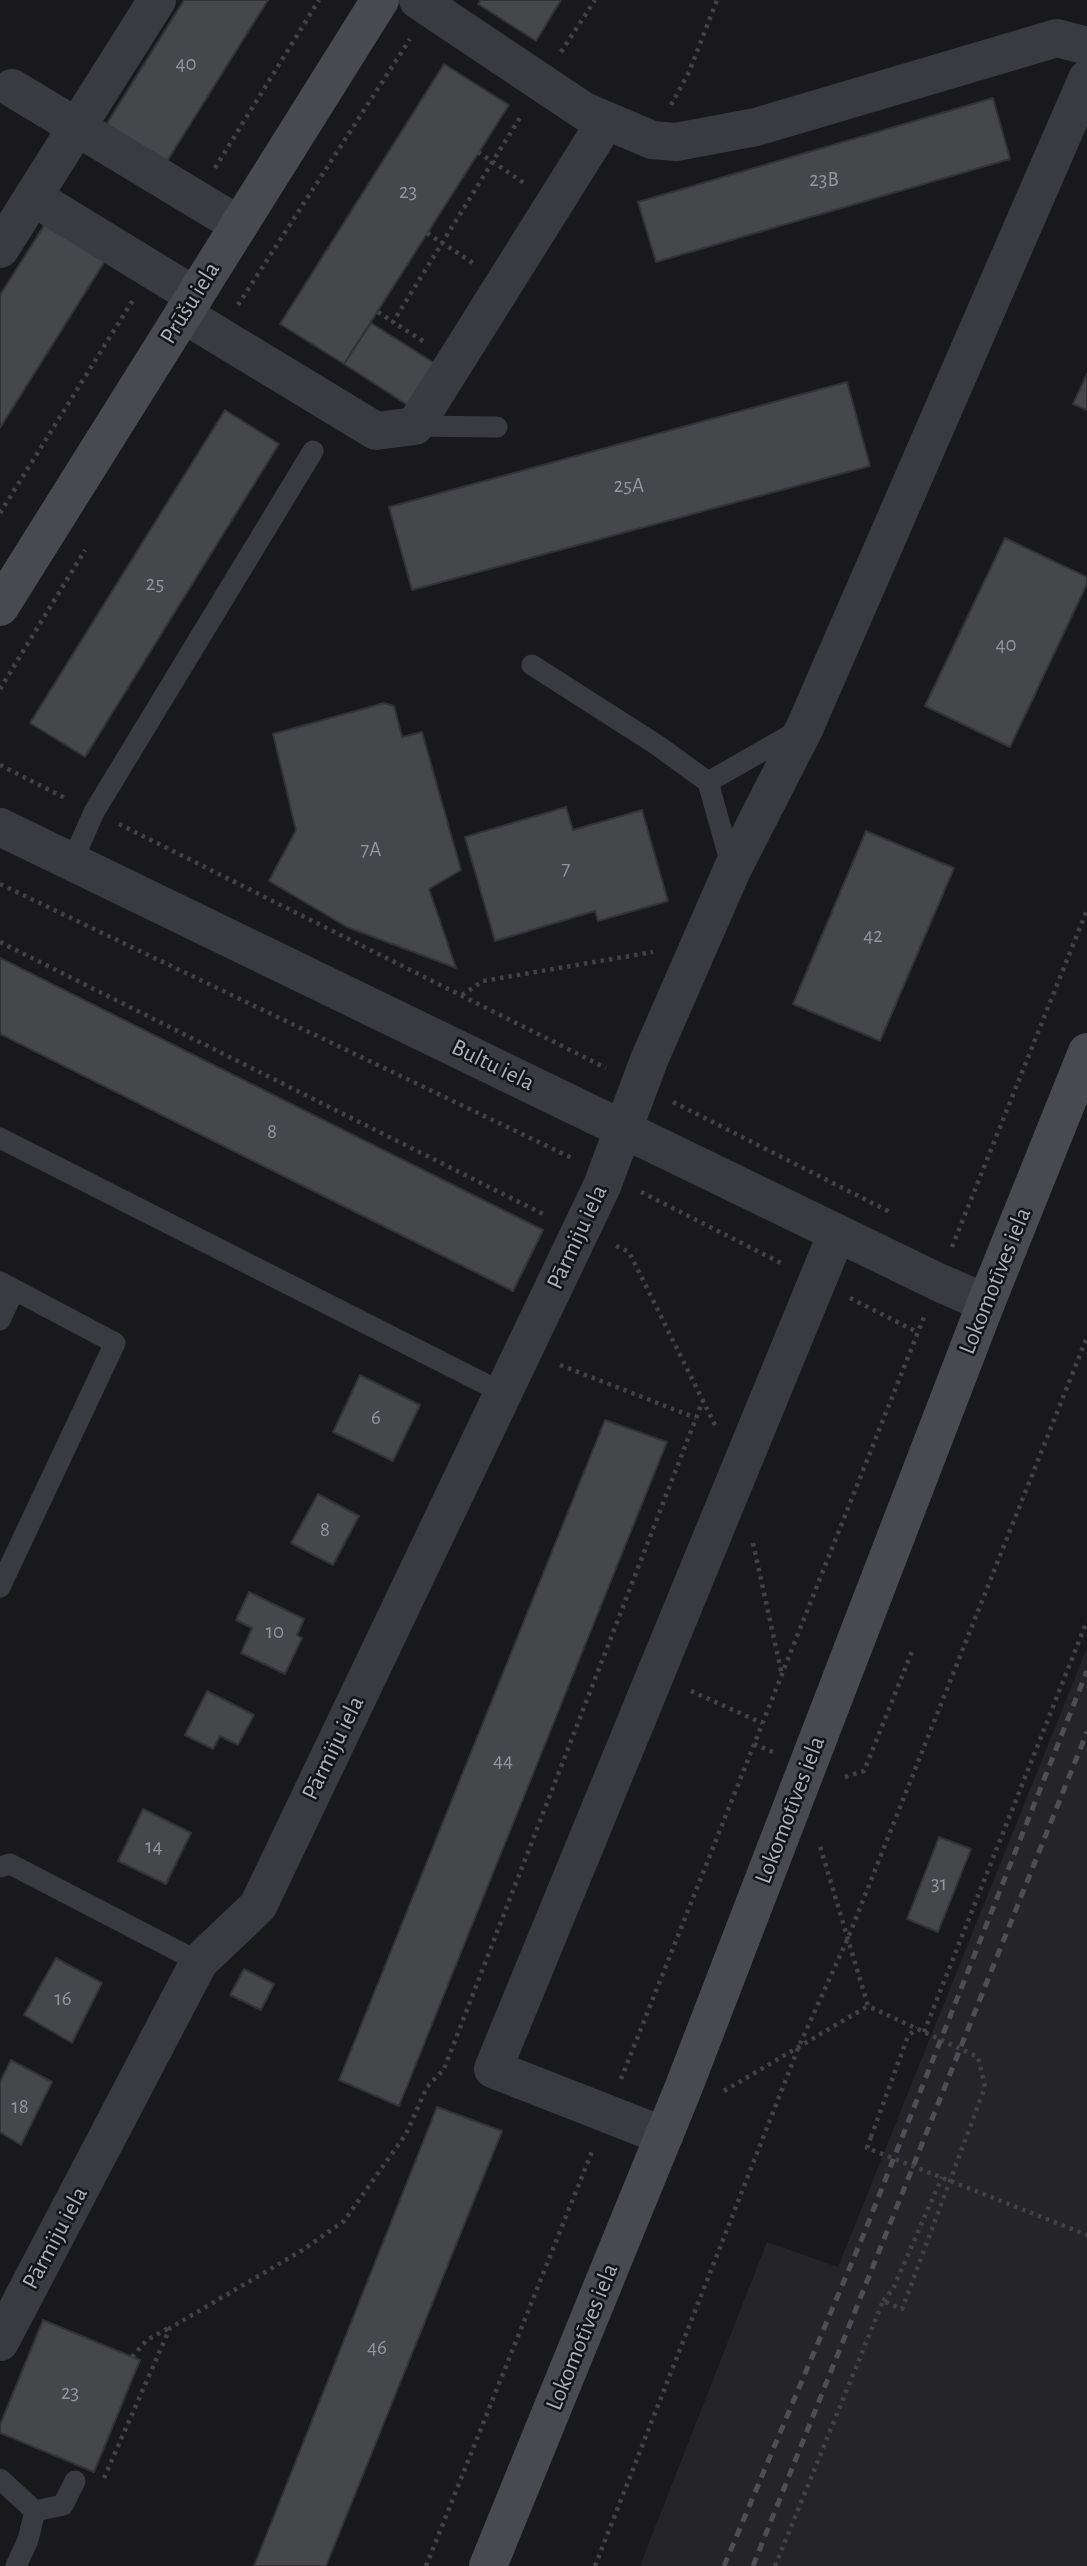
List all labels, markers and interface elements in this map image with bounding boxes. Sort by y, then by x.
house number: 40 [175,51,197,77]
house number: 23B [809,167,839,193]
house number: 23 [399,179,417,205]
street label: Prūšu iela [154,257,226,349]
house number: 25A [614,473,644,499]
house number: 25 [146,571,164,597]
house number: 40 [995,632,1017,658]
house number: 7A [361,837,381,863]
house number: 7 [562,856,570,882]
house number: 42 [863,923,883,949]
street label: Bultu iela [447,1033,539,1097]
house number: 8 [267,1119,277,1145]
street label: Pārmiju iela [540,1180,614,1294]
street label: Lokomotīves iela [953,1203,1037,1359]
house number: 6 [371,1405,381,1431]
house number: 8 [320,1517,330,1543]
house number: 10 [266,1619,284,1645]
street label: Pārmiju iela [296,1691,370,1805]
street label: Lokomotīves iela [749,1732,831,1888]
house number: 44 [493,1748,513,1774]
house number: 14 [145,1834,163,1860]
house number: 31 [931,1871,947,1897]
house number: 16 [54,1986,72,2012]
house number: 18 [11,2094,29,2120]
street label: Pārmiju iela [16,2182,94,2294]
street label: Lokomotīves iela [540,2259,624,2415]
house number: 46 [367,2335,387,2361]
house number: 23 [61,2380,79,2406]

